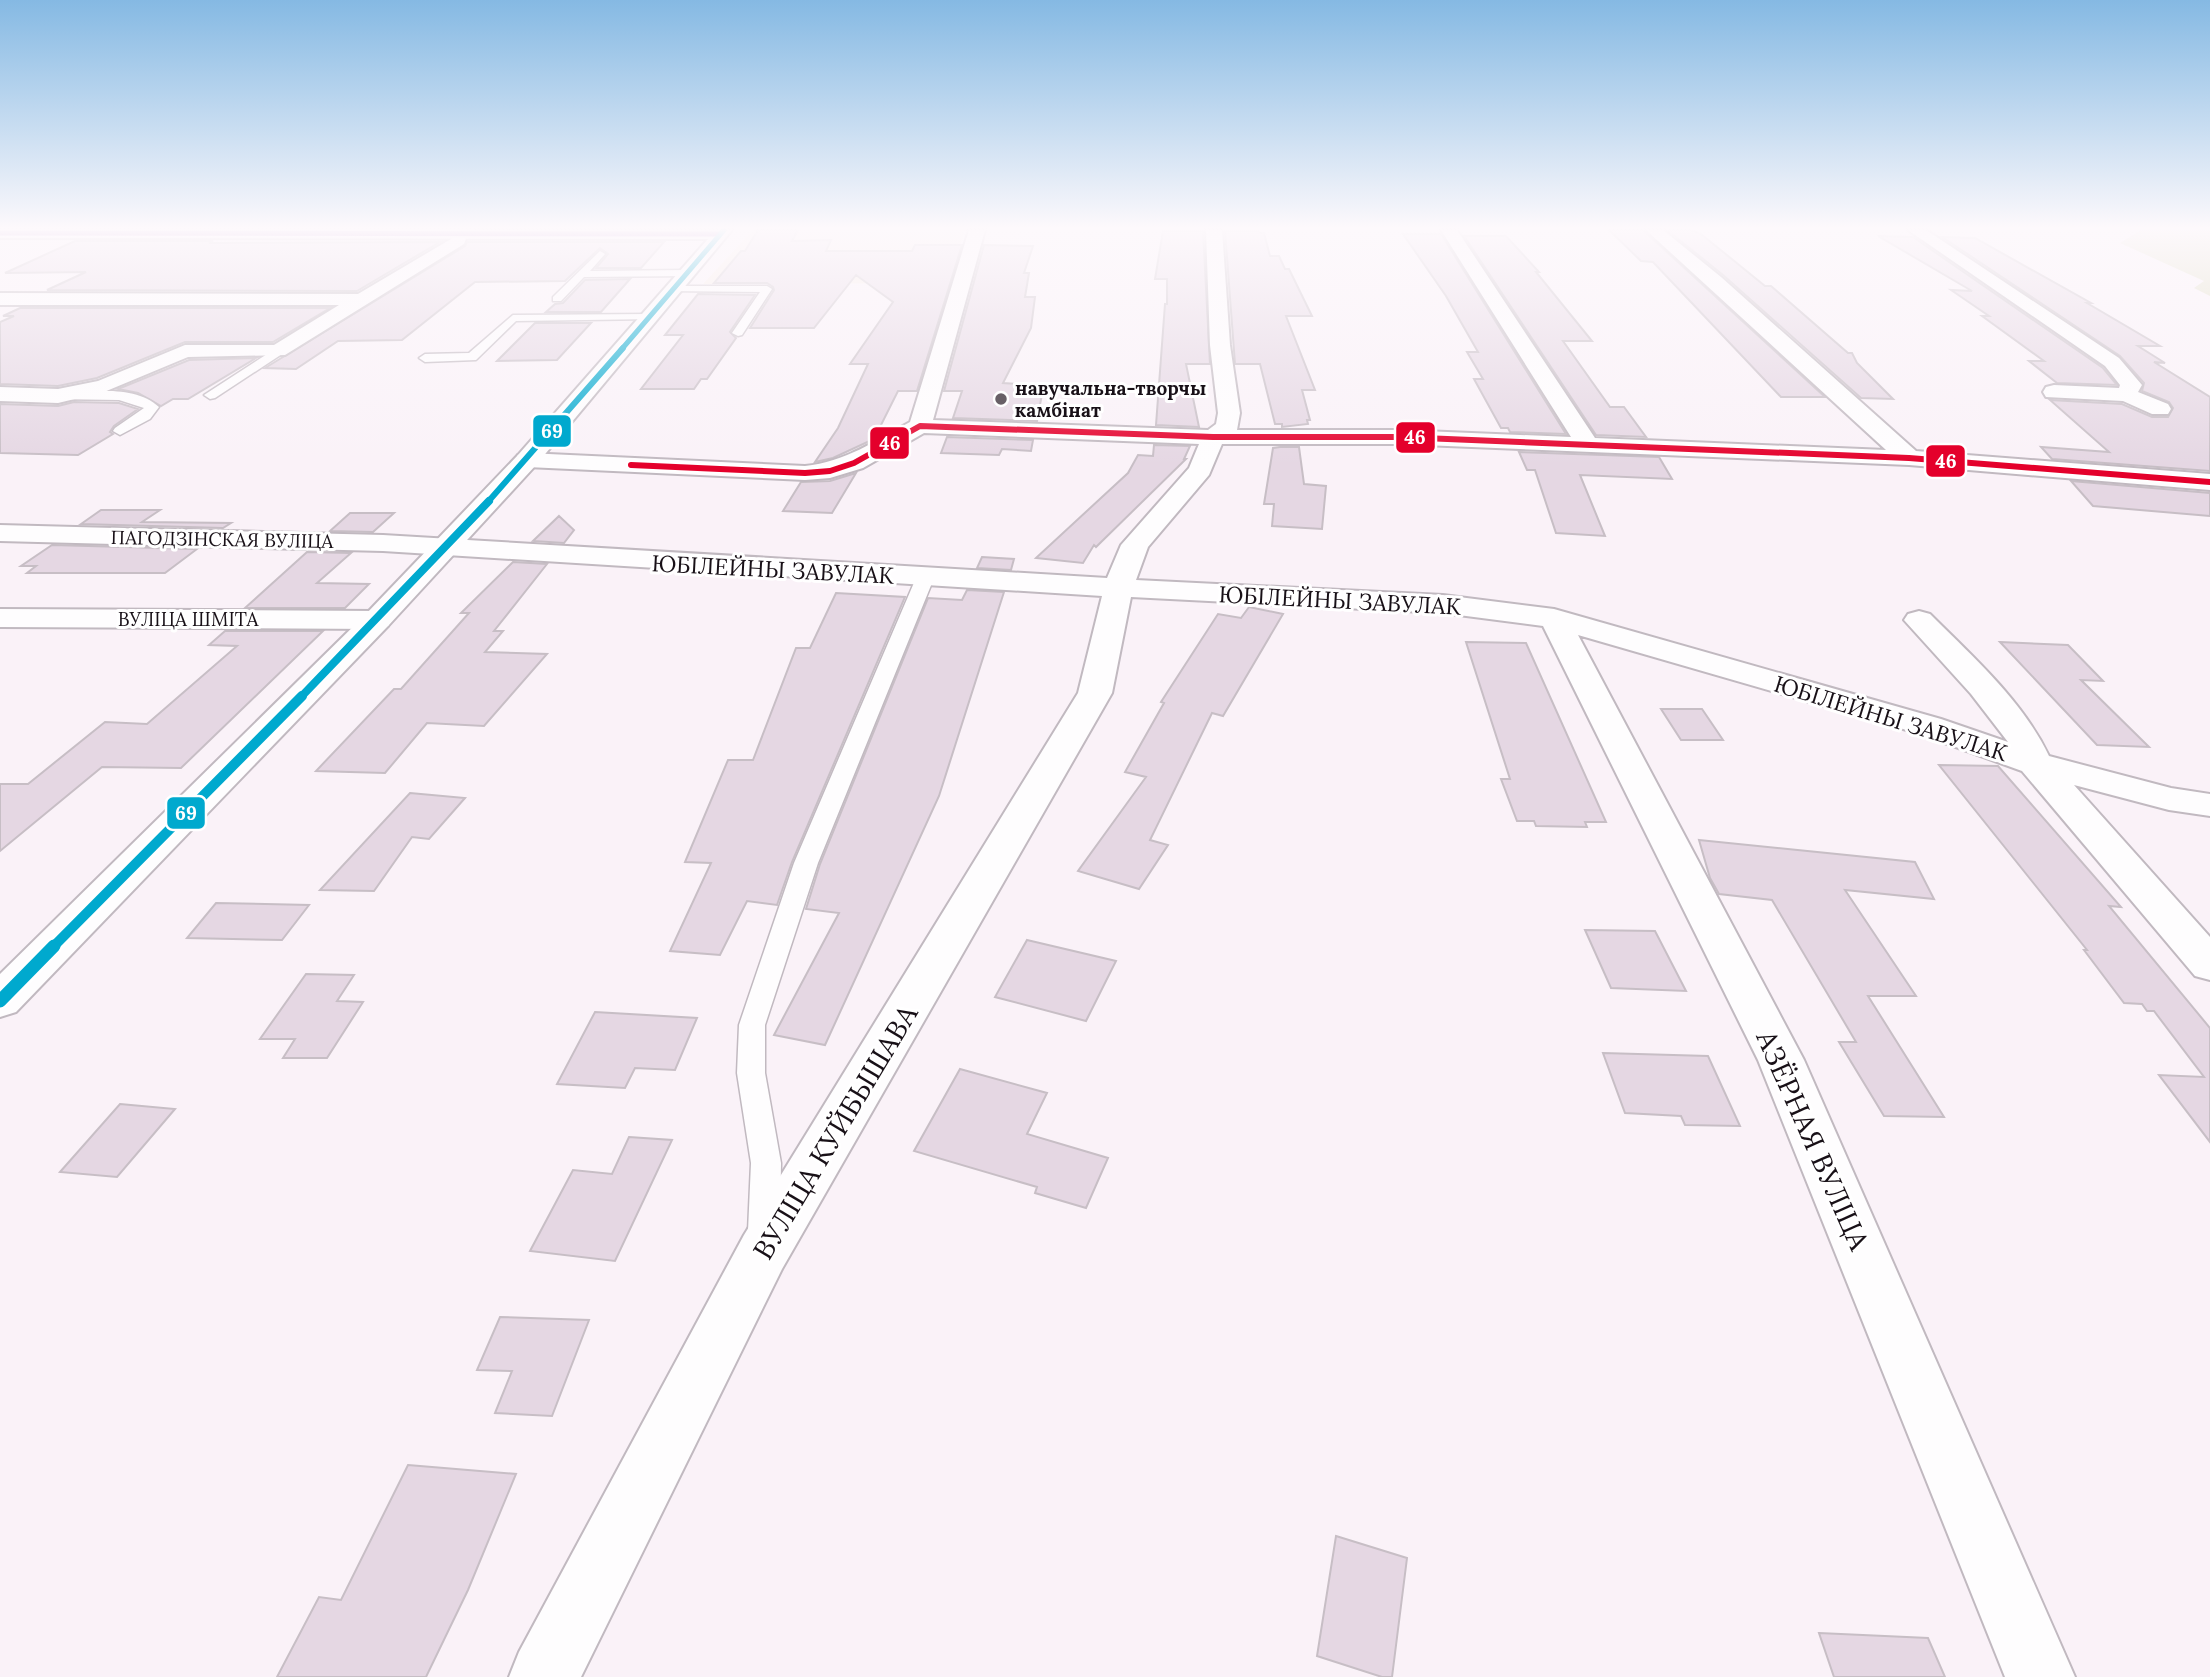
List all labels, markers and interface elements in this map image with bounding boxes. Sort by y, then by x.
place label: навучальна-творчы камбінат [1015,376,1206,422]
marker: навучальна-творчы камбінат [993,391,1009,407]
line badge: 69 [532,414,572,448]
text: 69 [541,419,563,443]
line badge: 46 [1395,421,1436,454]
text: 46 [1404,425,1426,449]
line badge: 46 [869,426,910,460]
text: 46 [879,431,901,455]
line badge: 46 [1925,444,1966,478]
text: 46 [1935,449,1957,473]
street label: ПАГОДЗІНСКАЯ ВУЛІЦА [110,525,335,553]
street label: ЮБІЛЕЙНЫ ЗАВУЛАК [651,548,895,590]
street label: ЮБІЛЕЙНЫ ЗАВУЛАК [1218,579,1462,621]
street label: ВУЛІЦА ШМІТА [118,607,259,631]
street label: ЮБІЛЕЙНЫ ЗАВУЛАК [1771,669,2012,767]
line badge: 69 [166,796,206,830]
text: 69 [175,801,197,825]
street label: ВУЛІЦА КУЙБЫШАВА [745,998,926,1266]
street label: АЗЁРНАЯ ВУЛІЦА [1748,1024,1878,1256]

